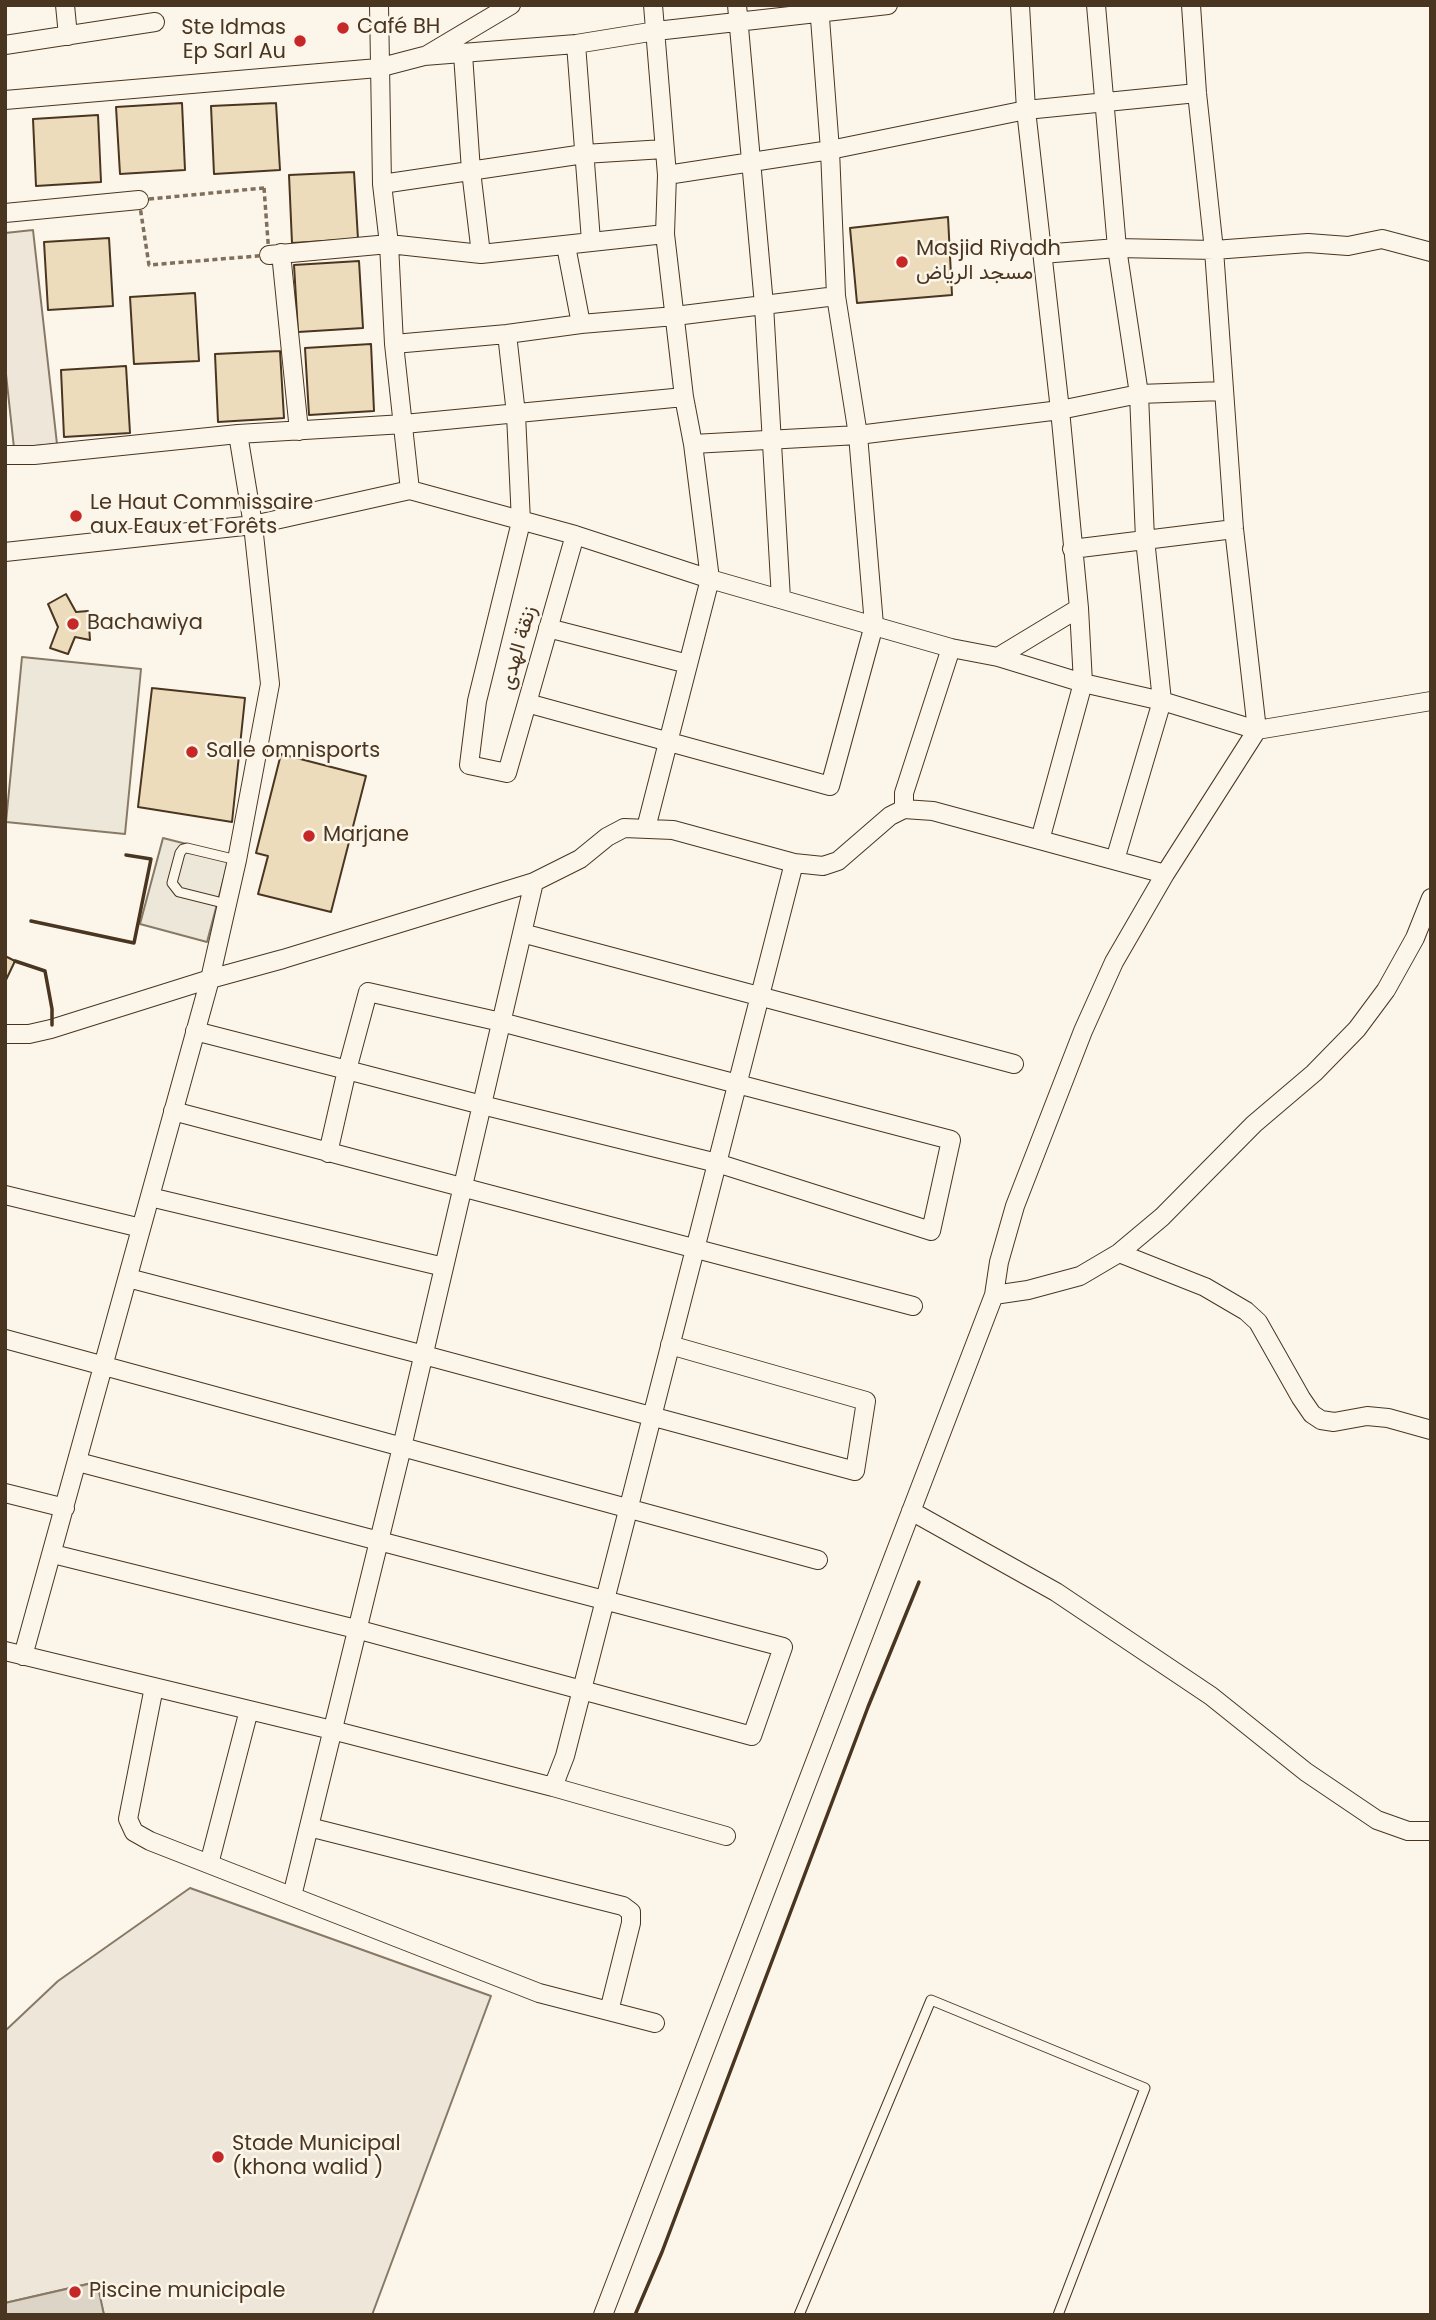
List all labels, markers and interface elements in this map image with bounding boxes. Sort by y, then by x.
place label: Café BH [357,15,440,41]
place label: Ste Idmas Ep Sarl Au [181,16,286,66]
marker: Café BH [335,20,351,36]
marker: Ste Idmas Ep Sarl Au [292,33,308,49]
place label: Masjid Riyadh مسجد الرياض [916,237,1061,287]
marker: Masjid Riyadh مسجد الرياض [894,254,910,270]
place label: Le Haut Commissaire aux Eaux et Forêts [90,491,313,541]
marker: Le Haut Commissaire aux Eaux et Forêts [68,508,84,524]
street label: زنقة الهدى [495,603,543,693]
place label: Bachawiya [87,611,203,637]
marker: Bachawiya [65,616,81,632]
place label: Salle omnisports [206,739,380,765]
marker: Salle omnisports [184,744,200,760]
place label: Marjane [323,823,409,849]
marker: Marjane [301,828,317,844]
place label: Stade Municipal (khona walid ) [232,2132,401,2182]
marker: Stade Municipal (khona walid ) [210,2149,226,2165]
place label: Piscine municipale [89,2279,285,2305]
marker: Piscine municipale [67,2284,83,2300]

